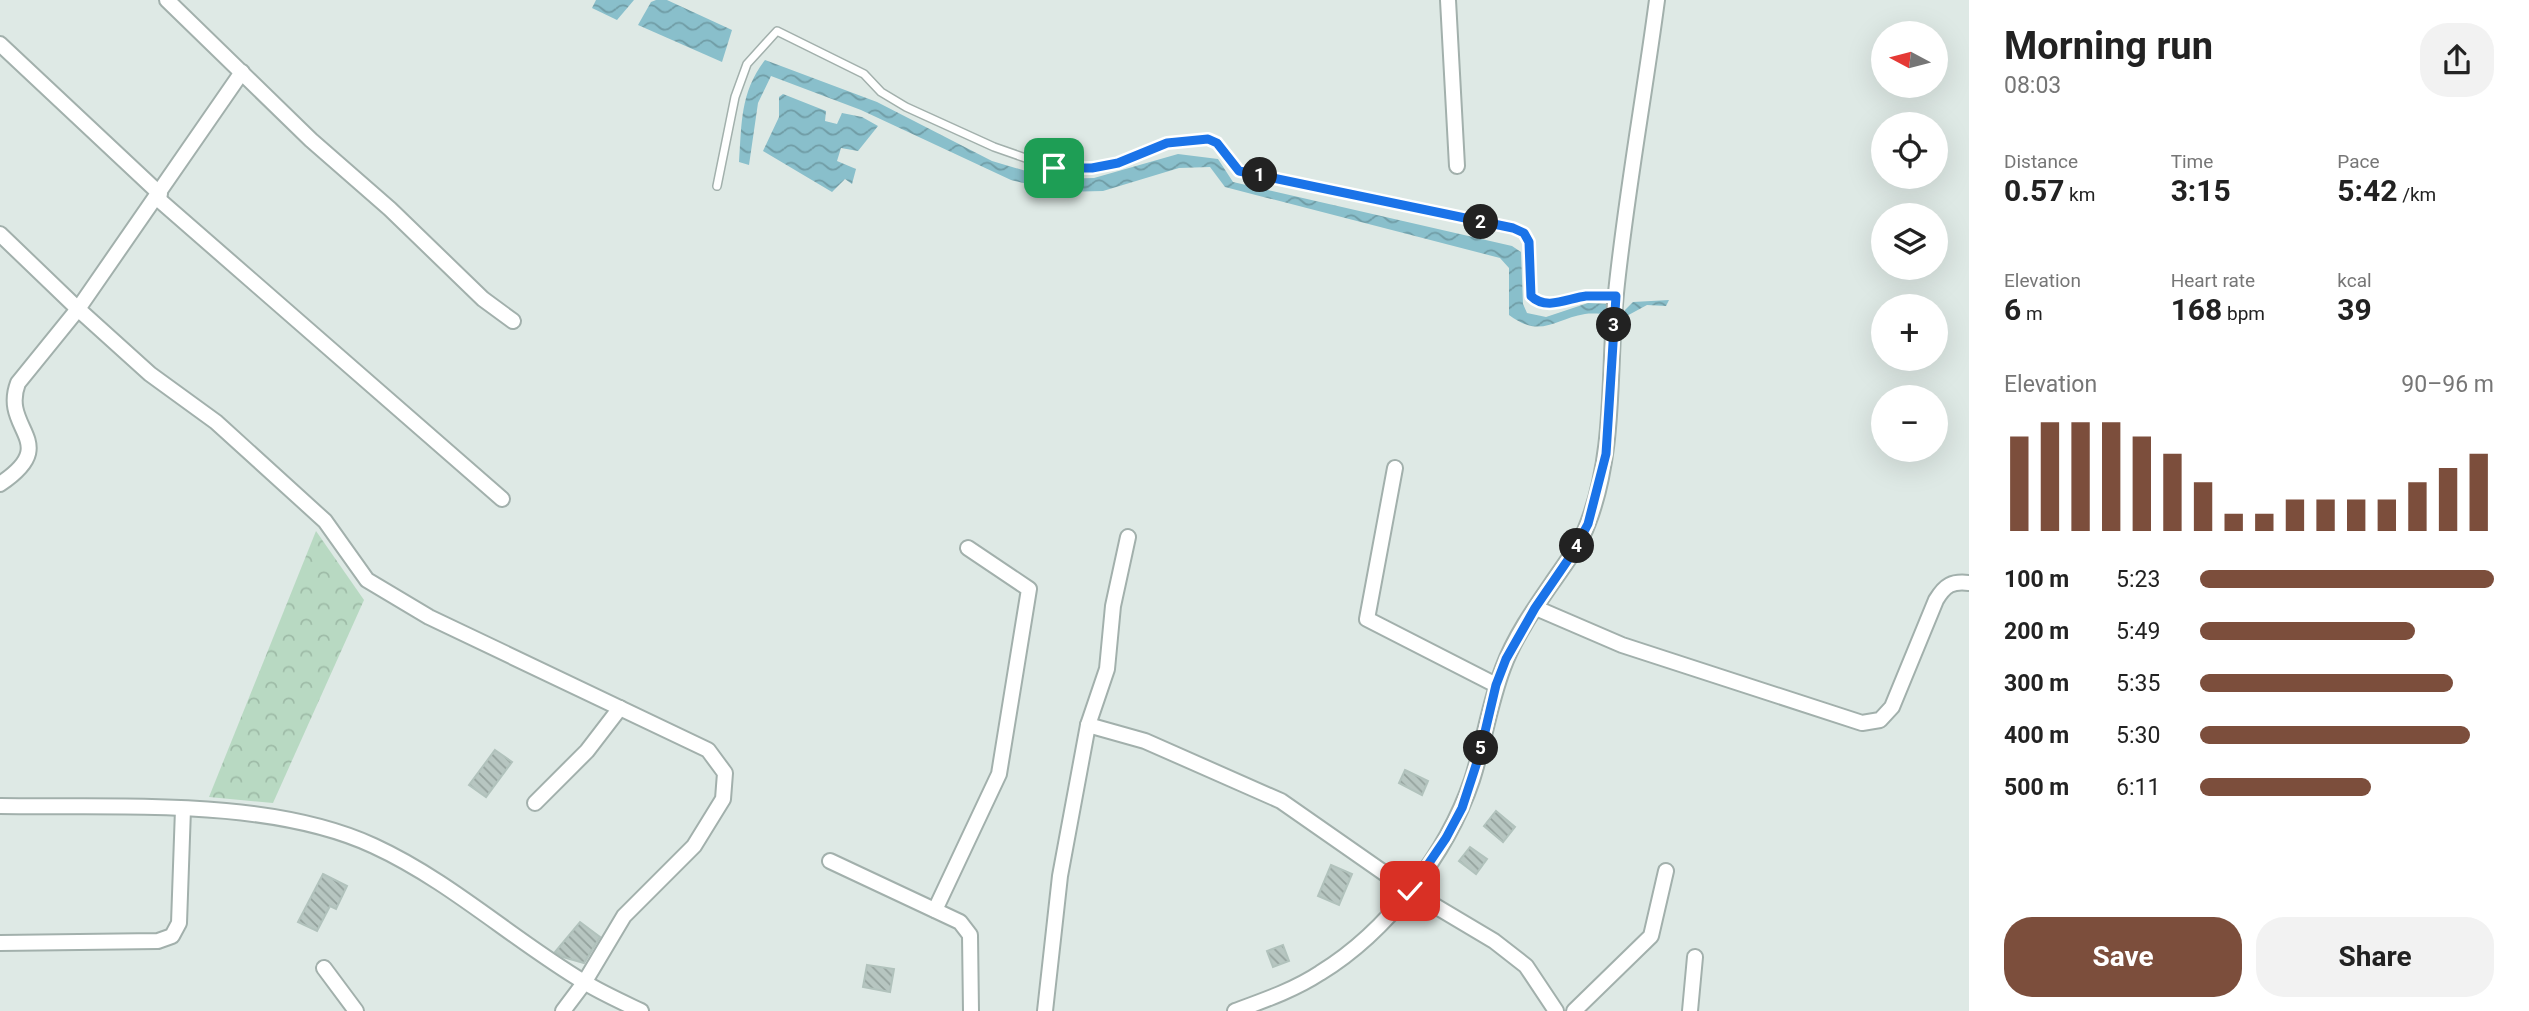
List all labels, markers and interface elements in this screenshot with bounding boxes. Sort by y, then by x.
north arrow [1871,21,1948,98]
map controls [1871,21,1948,462]
button: share [2420,23,2494,97]
text: Morning run [2004,24,2213,68]
text: 08:03 [2004,72,2061,99]
button: locate [1871,112,1948,189]
pin [1024,138,1084,198]
icon: arrive [1035,149,1073,187]
text: Distance [2004,150,2078,173]
text: Time [2171,150,2213,173]
text: Pace [2337,150,2380,173]
pin: 1 [1242,158,1278,192]
text: 1 [1254,163,1265,186]
text: 0.57 [2004,173,2064,208]
text: 3:15 [2171,173,2231,208]
text: 5:42 [2337,173,2397,208]
text: km [2064,183,2095,206]
text: /km [2397,183,2436,206]
button: layers [1871,203,1948,280]
pin: 2 [1464,204,1498,240]
text: 2 [1475,210,1486,233]
text: Elevation [2004,269,2081,292]
text: Heart rate [2171,269,2255,292]
text: kcal [2337,269,2372,292]
text: 6 [2004,292,2021,327]
text: 168 [2171,292,2222,327]
text: 39 [2337,292,2372,327]
button: + [1871,294,1948,371]
text: m [2021,302,2043,325]
text: bpm [2222,302,2265,325]
pin: 3 [1596,308,1632,342]
text: 3 [1608,313,1619,336]
text: Elevation [2004,371,2097,398]
text: 90–96 m [2401,371,2494,398]
button: − [1871,385,1948,462]
pin: 4 [1560,528,1594,564]
text: 4 [1571,534,1582,557]
text: 100 m [2004,566,2069,593]
text: 5:23 [2116,566,2160,593]
text: 200 m [2004,618,2069,645]
text: 5:49 [2116,618,2160,645]
text: 300 m [2004,670,2069,697]
text: 5:35 [2116,670,2160,697]
text: 400 m [2004,722,2069,749]
text: 5:30 [2116,722,2160,749]
pin: 5 [1464,730,1498,766]
text: 5 [1475,736,1486,759]
text: 500 m [2004,774,2069,801]
text: 6:11 [2116,774,2160,801]
pin [1380,861,1440,921]
icon: check [1391,872,1429,910]
button: Save [2004,917,2242,997]
button: Share [2256,917,2494,997]

